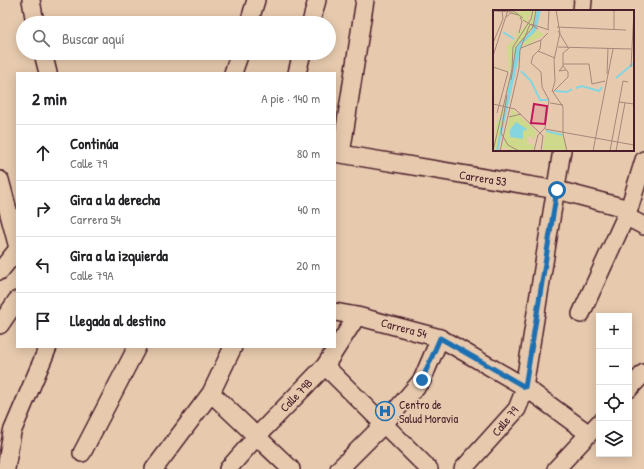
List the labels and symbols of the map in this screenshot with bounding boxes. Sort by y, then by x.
inset map [493,10,634,151]
street label: Carrera 53 [458,166,508,190]
route start [548,181,566,199]
street label: Carrera 54 [379,314,429,342]
route end [413,371,431,389]
street label: Calle 79B [276,375,316,415]
place label: Centro de Salud Moravia [399,396,458,427]
hospital icon: Centro de Salud Moravia [374,400,396,422]
street label: Calle 79 [488,402,523,440]

